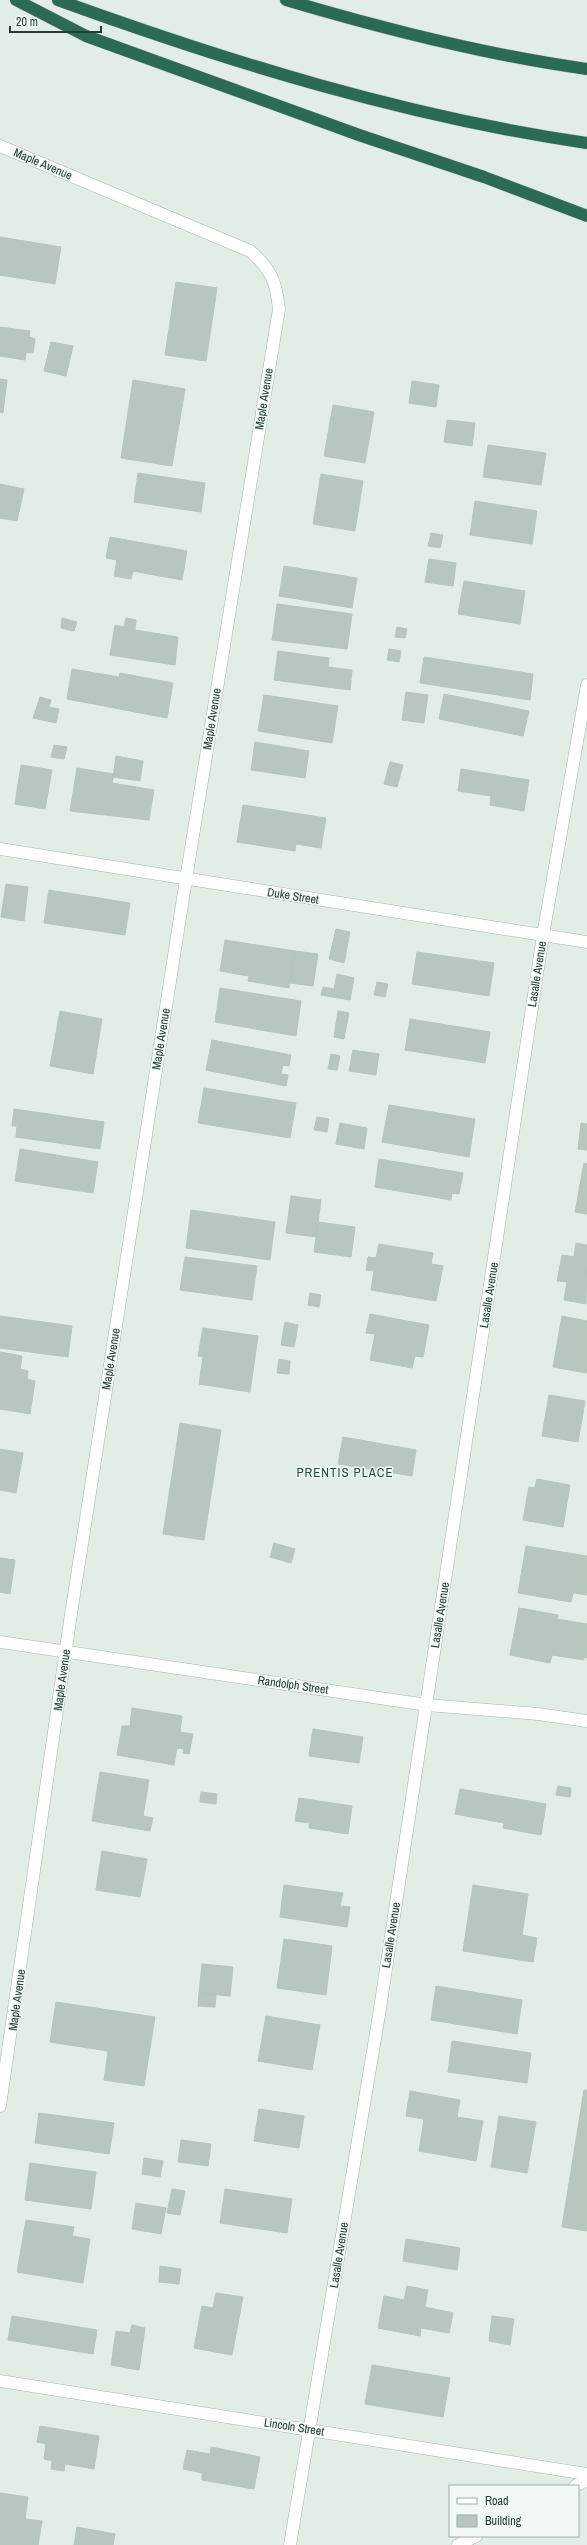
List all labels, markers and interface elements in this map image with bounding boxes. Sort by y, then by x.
scale bar [10,8,101,34]
text: 20 m [16,14,38,30]
street label: Maple Avenue [11,144,75,184]
street label: Maple Avenue [251,367,277,431]
street label: Maple Avenue [199,687,225,751]
street label: Duke Street [266,884,320,908]
street label: Lasalle Avenue [524,940,550,1008]
street label: Maple Avenue [148,1007,174,1071]
street label: Lasalle Avenue [476,1261,502,1329]
street label: Maple Avenue [98,1327,124,1391]
district label: PRENTIS PLACE [296,1464,394,1481]
street label: Lasalle Avenue [427,1581,453,1649]
street label: Maple Avenue [50,1648,74,1712]
street label: Randolph Street [257,1672,330,1698]
street label: Lasalle Avenue [378,1901,404,1969]
street label: Maple Avenue [5,1968,29,2032]
street label: Lasalle Avenue [326,2221,352,2289]
street label: Lincoln Street [263,2414,325,2440]
legend [449,2485,579,2537]
text: Road [485,2493,509,2509]
text: Building [485,2513,522,2529]

